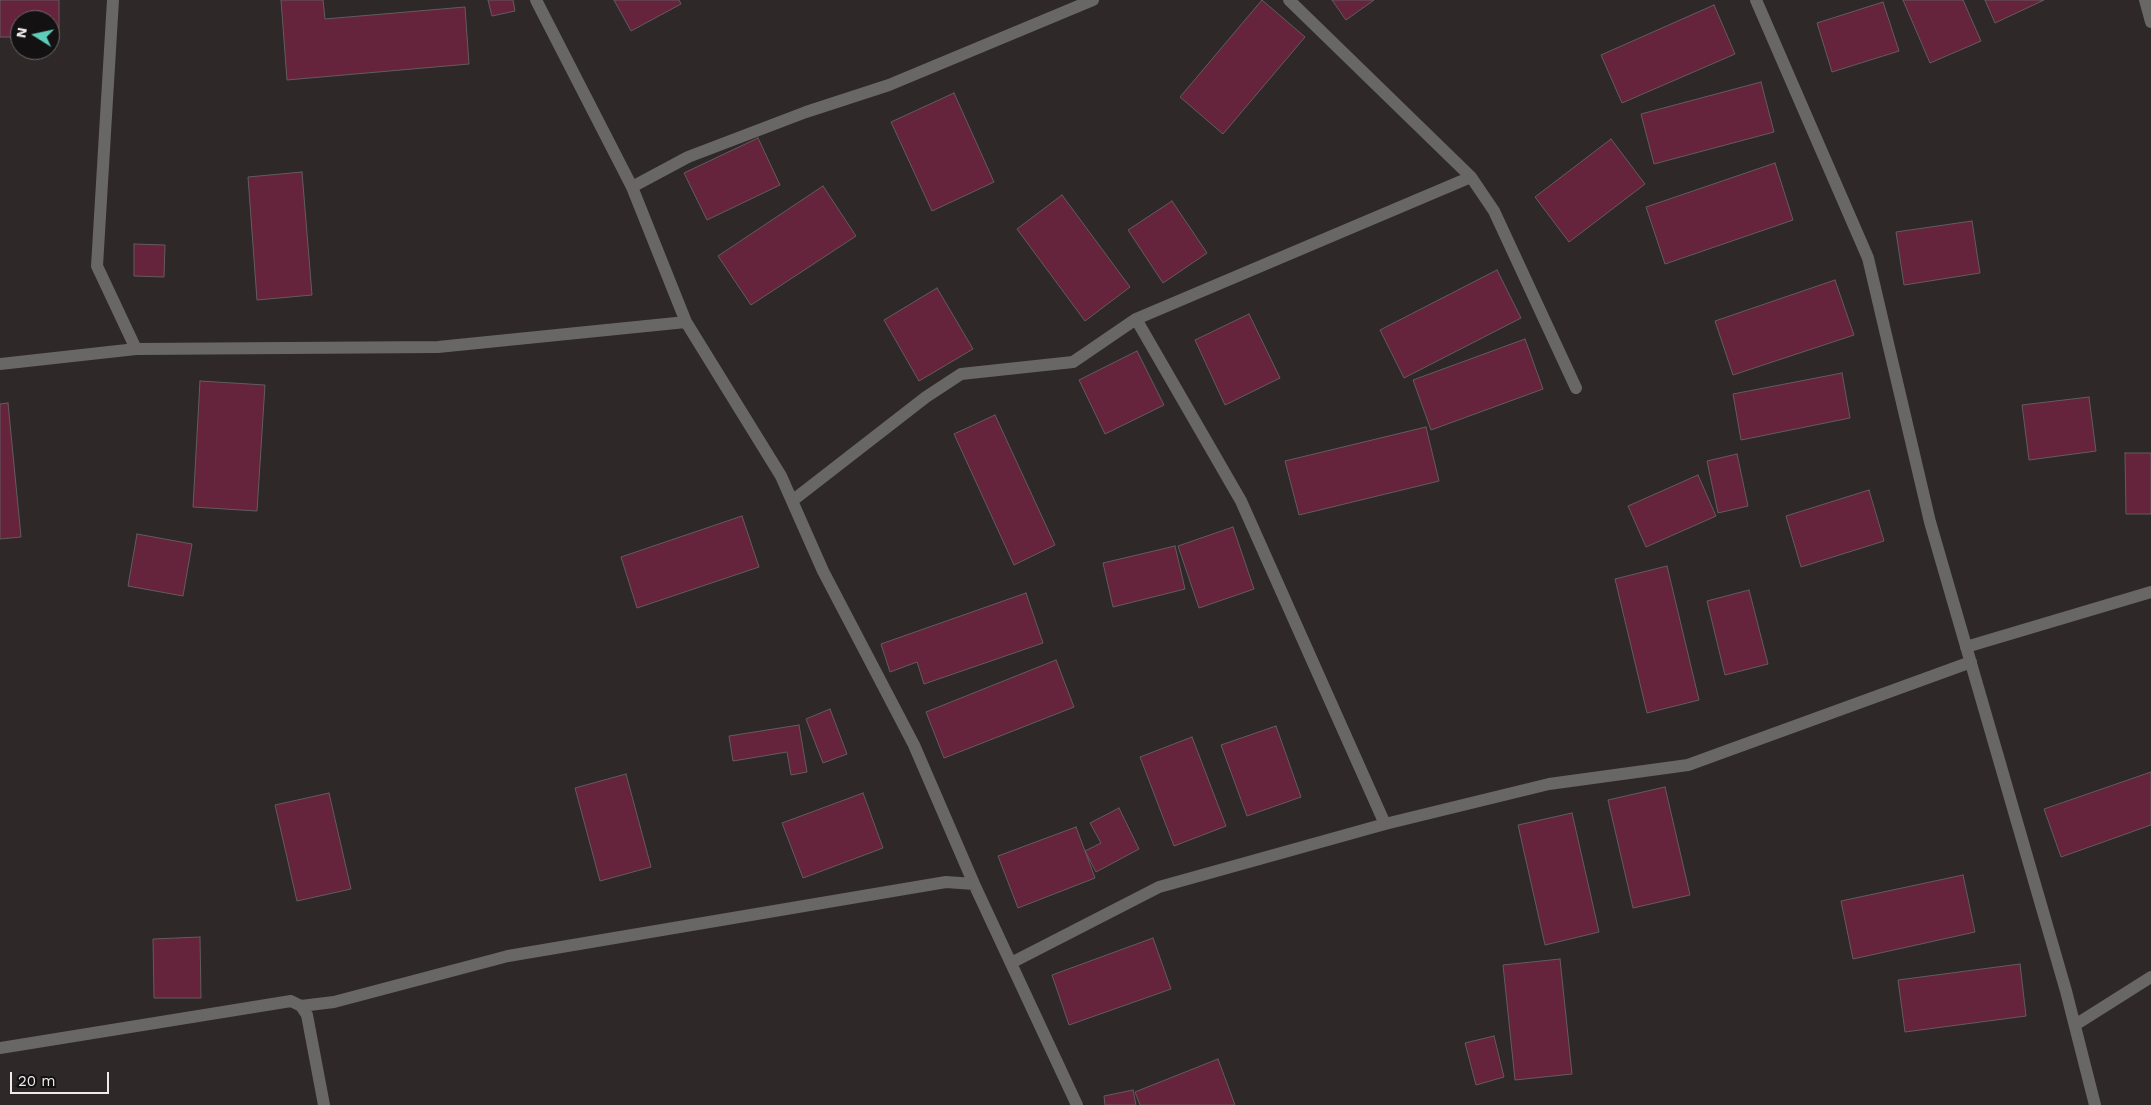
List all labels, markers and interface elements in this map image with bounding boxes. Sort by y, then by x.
north arrow [10,10,60,60]
text: N [12,26,30,39]
scale bar [12,1062,111,1094]
text: 20 m [18,1072,56,1090]

